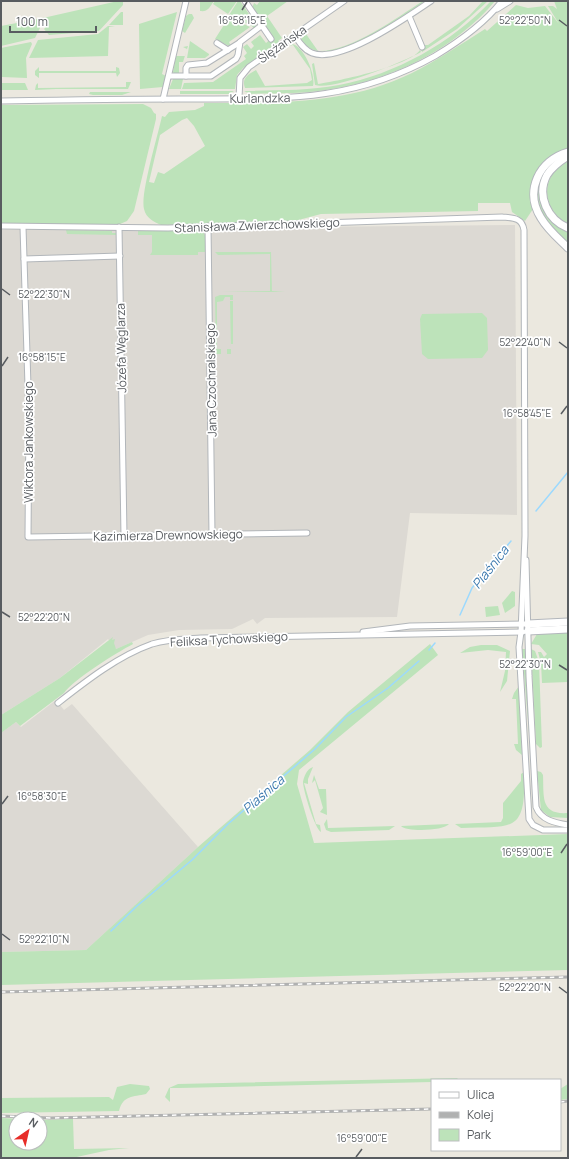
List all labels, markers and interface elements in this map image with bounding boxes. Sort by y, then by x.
scale bar [10,8,96,34]
text: 100 m [16,13,48,30]
text: 16°58'15"E [218,13,266,27]
text: 52°22'50"N [499,13,551,27]
street label: Ślężańska [254,21,310,67]
street label: Kurlandzka [229,89,291,107]
street label: Stanisława Zwierzchowskiego [174,214,340,236]
text: 52°22'30"N [18,287,70,301]
street label: Józefa Węglarza [112,303,130,393]
street label: Jana Czochralskiego [202,323,220,437]
text: 52°22'40"N [500,335,551,349]
text: 16°58'15"E [18,350,66,364]
street label: Wiktora Jankowskiego [20,381,37,503]
text: 16°58'45"E [503,406,552,420]
street label: Kazimierza Drewnowskiego [93,525,243,545]
water label: Piaśnica [467,541,513,592]
text: 52°22'20"N [18,610,70,624]
street label: Feliksa Tychowskiego [170,627,288,651]
text: 52°22'30"N [499,657,551,671]
water label: Piaśnica [238,770,288,817]
text: 16°58'30"E [17,789,67,803]
text: 16°59'00"E [502,845,553,859]
text: 52°22'10"N [19,932,69,946]
text: 52°22'20"N [499,980,551,994]
legend [431,1079,561,1151]
text: Ulica [467,1086,494,1103]
text: Kolej [467,1106,494,1123]
north arrow [8,1111,48,1151]
text: N [26,1114,41,1131]
text: Park [467,1126,492,1143]
text: 16°59'00"E [337,1131,388,1145]

